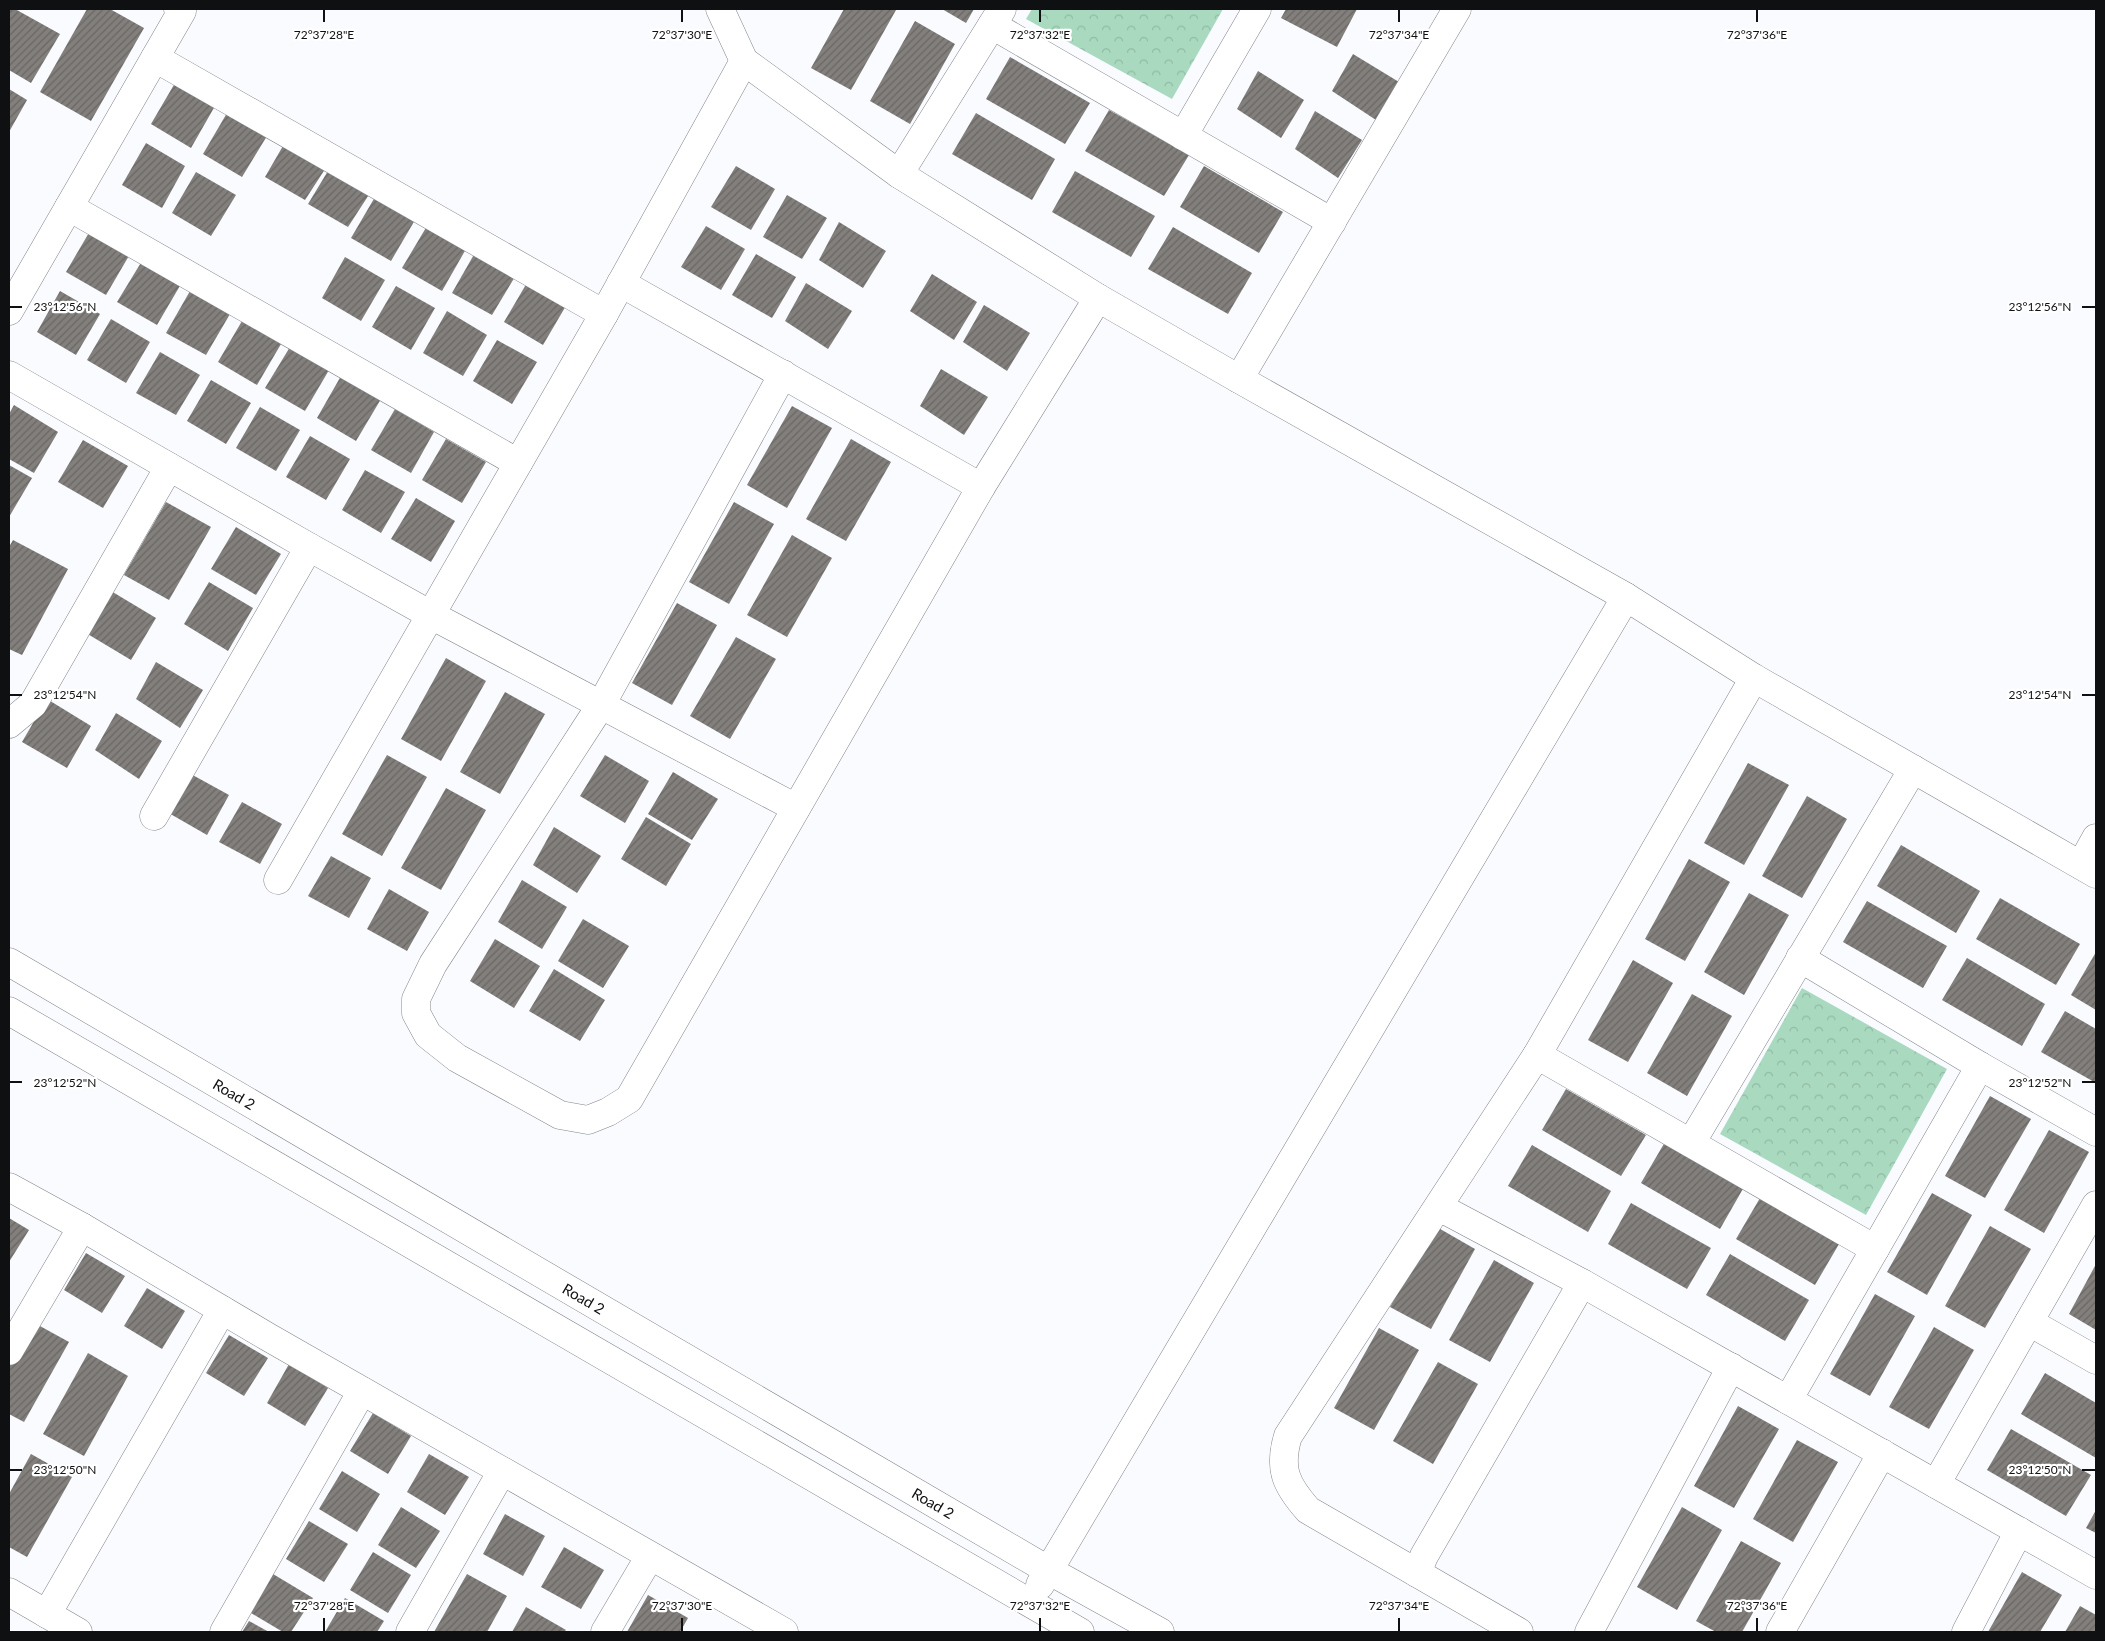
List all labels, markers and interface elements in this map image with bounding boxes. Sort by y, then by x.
text: 72°37'28"E [294,27,354,42]
text: 72°37'30"E [652,27,712,42]
text: 72°37'32"E [1010,27,1070,42]
text: 72°37'34"E [1369,27,1429,42]
text: 72°37'36"E [1727,27,1787,42]
text: 23°12'56"N [34,299,96,314]
text: 23°12'56"N [2009,299,2071,314]
text: 23°12'54"N [34,687,96,702]
text: 23°12'54"N [2009,687,2071,702]
street label: Road 2 [210,1074,259,1113]
text: 23°12'52"N [34,1075,96,1090]
text: 23°12'52"N [2009,1075,2071,1090]
street label: Road 2 [559,1279,608,1318]
text: 23°12'50"N [34,1462,96,1477]
text: 23°12'50"N [2009,1462,2071,1477]
street label: Road 2 [909,1484,958,1522]
text: 72°37'28"E [294,1598,354,1613]
text: 72°37'30"E [652,1598,712,1613]
text: 72°37'32"E [1010,1598,1070,1613]
text: 72°37'34"E [1369,1598,1429,1613]
text: 72°37'36"E [1727,1598,1787,1613]

